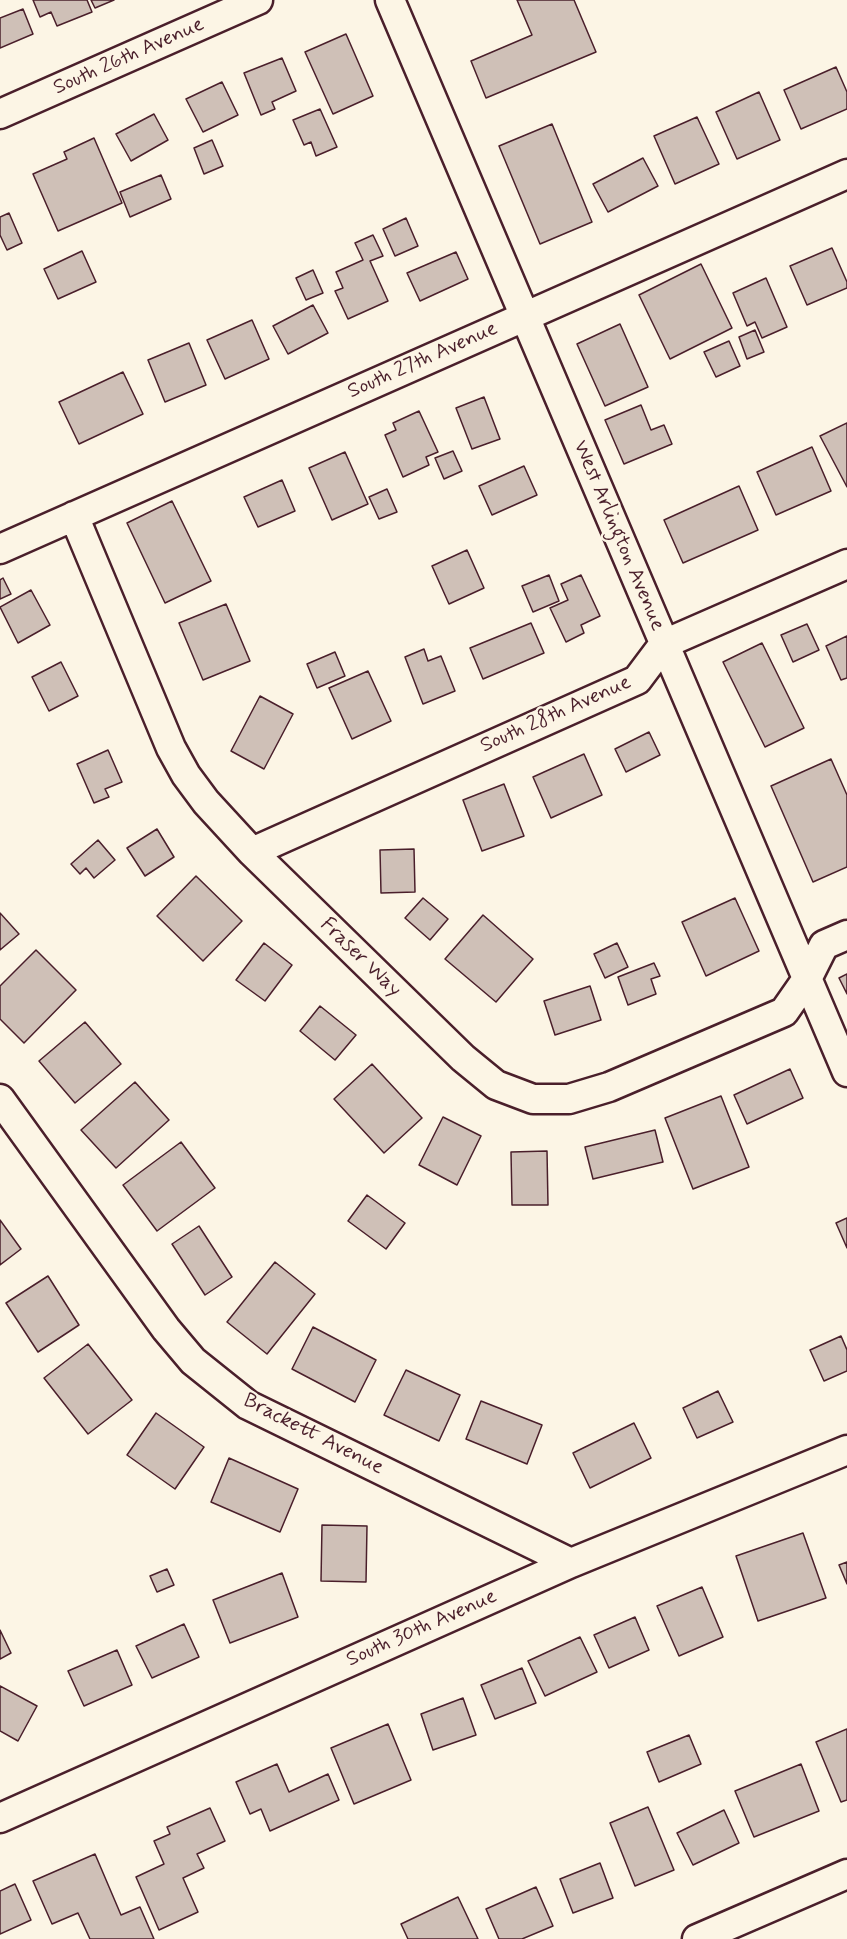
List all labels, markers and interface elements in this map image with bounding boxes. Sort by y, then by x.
street label: South 26th Avenue [50,12,208,102]
street label: South 27th Avenue [344,317,502,405]
street label: West Arlington Avenue [566,437,670,635]
street label: South 28th Avenue [477,670,635,760]
street label: Fraser Way [314,913,406,1003]
street label: Brackett Avenue [239,1389,387,1481]
street label: South 30th Avenue [343,1585,501,1673]

